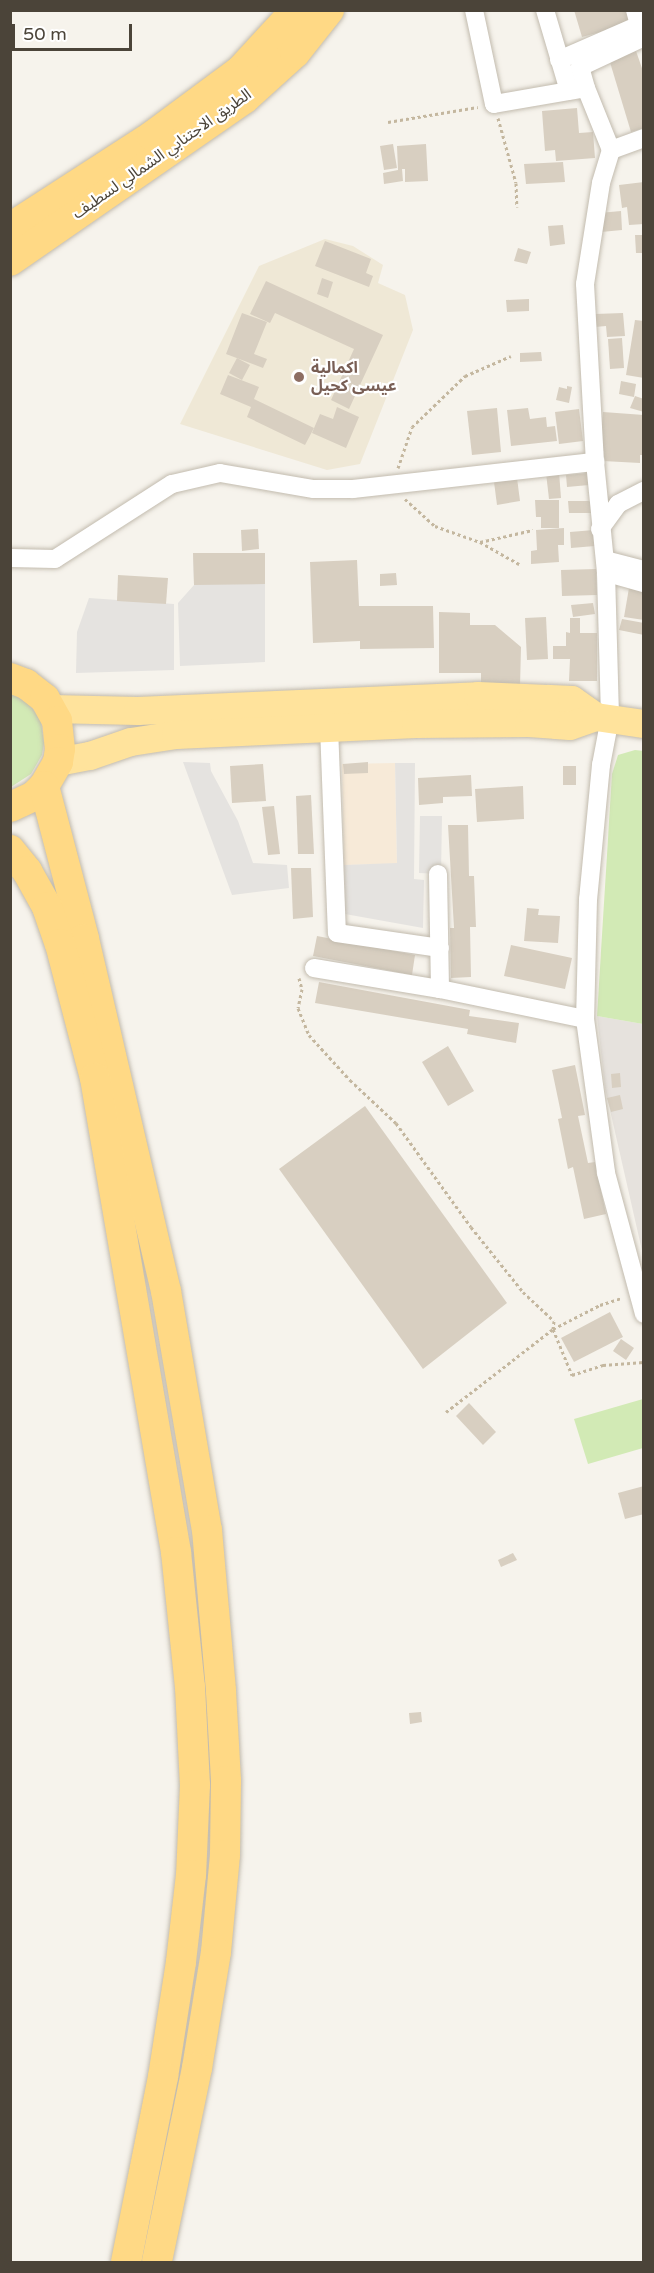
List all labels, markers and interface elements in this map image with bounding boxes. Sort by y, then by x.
scale bar [15,12,135,50]
text: 50 m [23,23,67,45]
street label: الطريق الاجتنابي الشمالي لسطيف [69,85,255,223]
place label: اكمالية عيسى كحيل [311,358,397,396]
marker: اكمالية عيسى كحيل [292,370,306,384]

